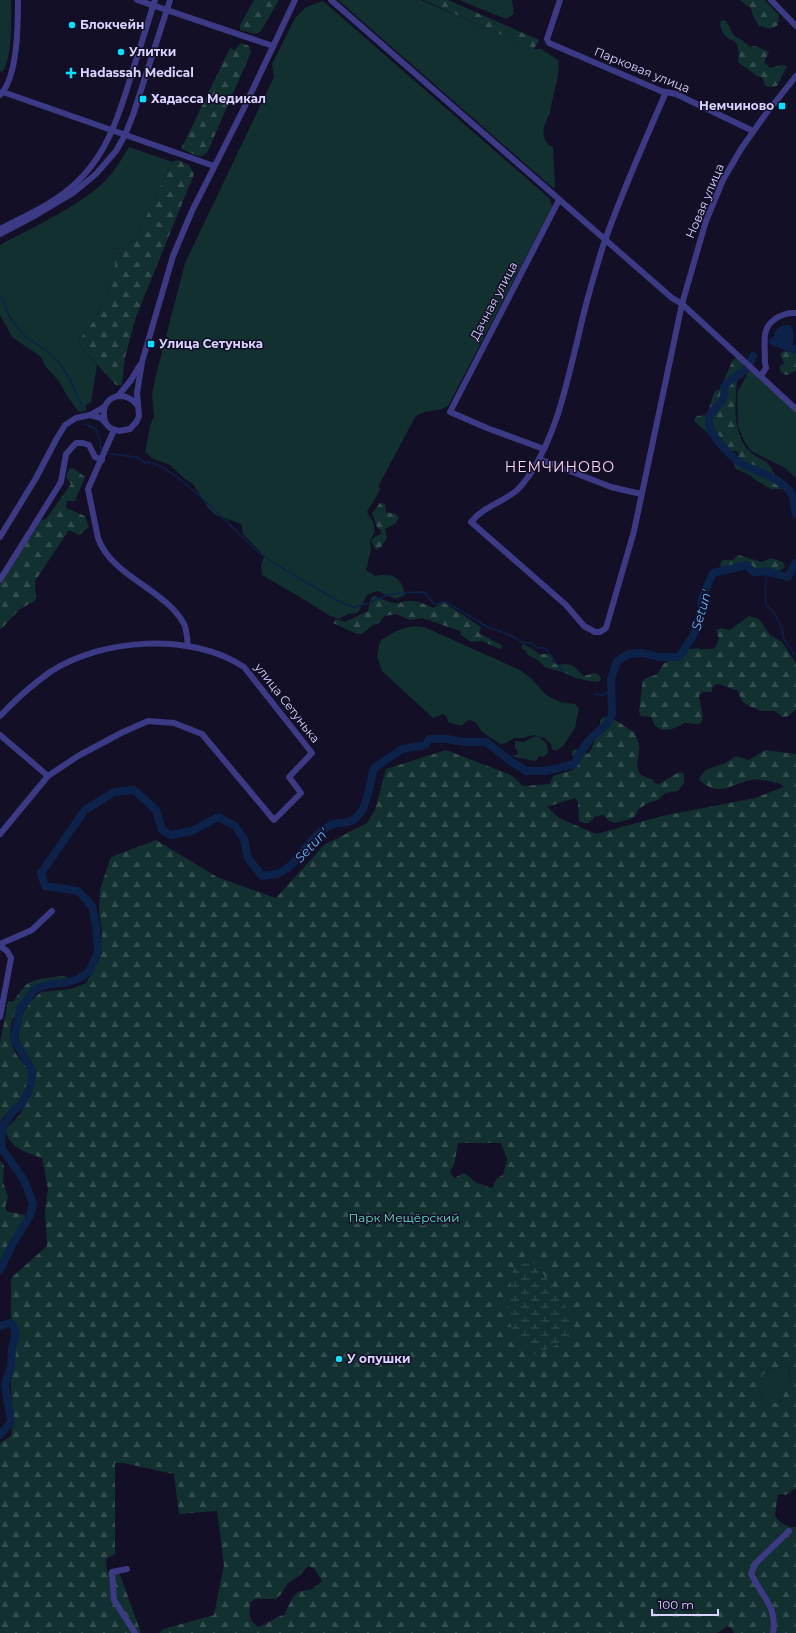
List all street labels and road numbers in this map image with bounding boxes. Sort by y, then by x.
street label: Парковая улица [592,44,692,96]
street label: Новая улица [682,161,727,240]
street label: Дачная улица [467,259,521,343]
street label: улица Сетунька [251,659,323,746]

